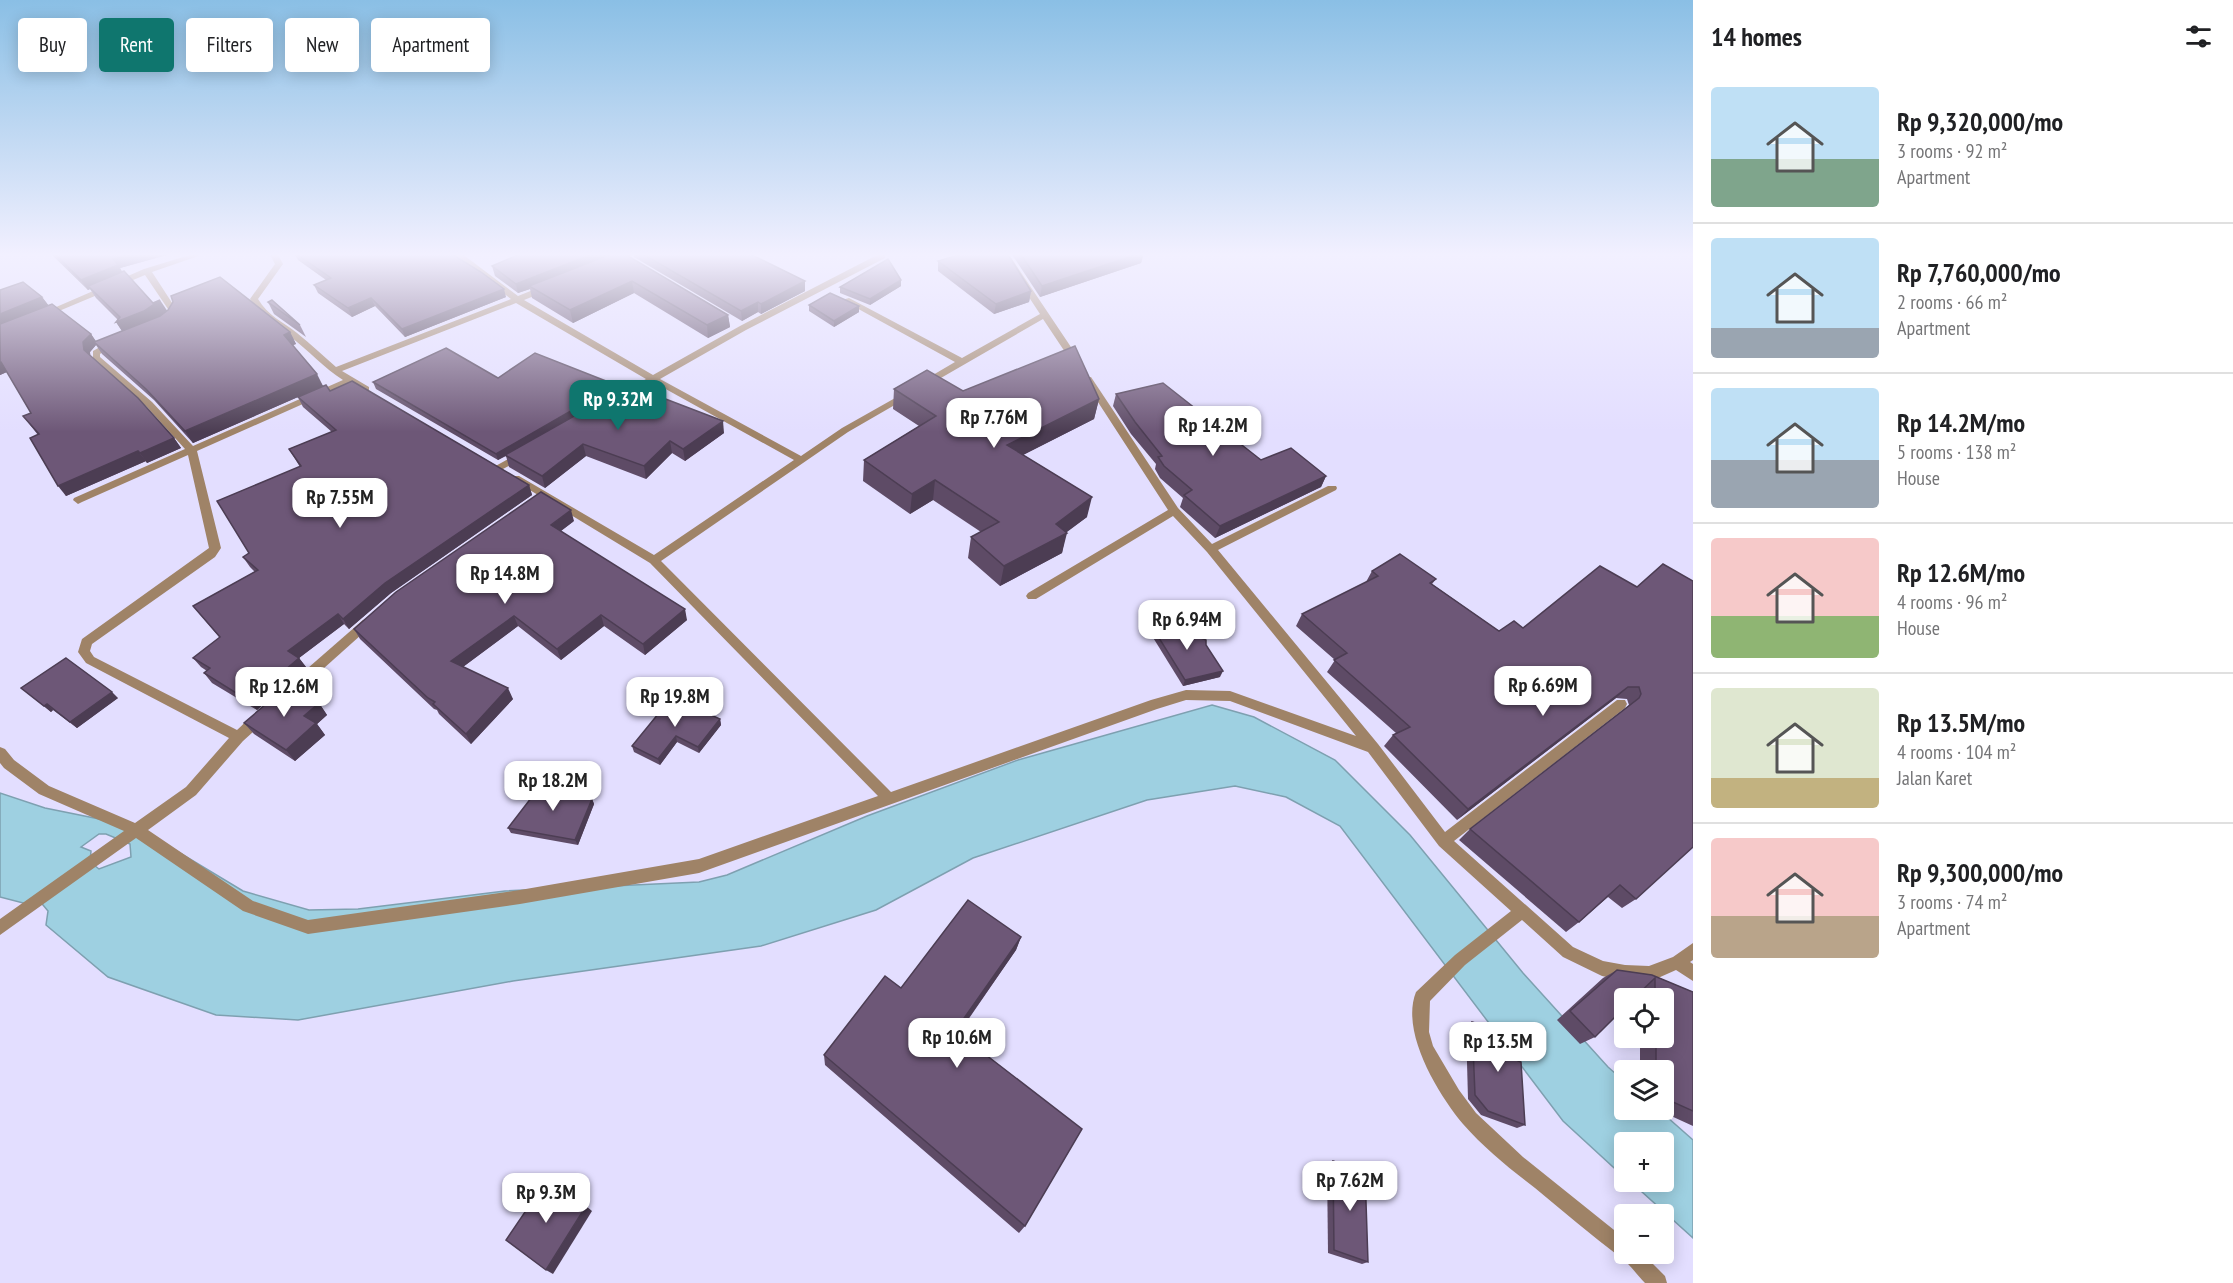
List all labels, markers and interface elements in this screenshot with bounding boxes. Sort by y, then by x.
chip: Buy [18,18,87,72]
chip: Rent [99,18,174,72]
chip: Filters [186,18,273,72]
chip: New [285,18,359,72]
chip: Apartment [371,18,490,72]
text: 14 homes [1711,20,1802,53]
icon: filters [2182,20,2215,53]
text: Rp 9,320,000/mo [1897,105,2063,138]
icon: home [1759,111,1831,183]
text: 3 rooms · 92 m² [1897,138,2007,164]
text: Apartment [1897,164,1970,190]
text: Rp 7,760,000/mo [1897,256,2061,289]
icon: home [1759,262,1831,334]
text: 2 rooms · 66 m² [1897,289,2007,315]
text: Apartment [1897,315,1970,341]
pin: Rp 9.32M [556,380,680,431]
text: Rp 9.32M [583,386,653,412]
pin: Rp 7.76M [932,398,1056,449]
text: Rp 7.76M [960,404,1028,430]
pin: Rp 14.2M [1151,406,1275,457]
text: Rp 14.2M/mo [1897,406,2025,439]
text: Rp 14.2M [1178,412,1248,438]
icon: home [1759,412,1831,484]
text: 5 rooms · 138 m² [1897,439,2016,465]
text: House [1897,465,1940,491]
pin: Rp 7.55M [278,478,402,529]
text: Rp 7.55M [306,484,374,510]
pin: Rp 14.8M [443,554,567,605]
text: Rp 12.6M/mo [1897,556,2025,589]
text: Rp 14.8M [470,560,540,586]
icon: home [1759,562,1831,634]
text: 4 rooms · 96 m² [1897,589,2007,615]
pin: Rp 6.94M [1125,600,1249,651]
text: Rp 6.94M [1152,606,1222,632]
text: House [1897,615,1940,641]
pin: Rp 6.69M [1481,666,1605,717]
pin: Rp 12.6M [222,667,346,718]
text: Rp 6.69M [1508,672,1578,698]
text: Rp 12.6M [249,673,319,699]
pin: Rp 19.8M [613,677,737,728]
text: Rp 19.8M [640,683,710,709]
text: Rp 13.5M/mo [1897,706,2025,739]
icon: home [1759,712,1831,784]
text: 4 rooms · 104 m² [1897,739,2016,765]
pin: Rp 18.2M [491,761,615,812]
text: Jalan Karet [1897,765,1972,791]
text: Rp 18.2M [518,767,588,793]
text: Rp 9,300,000/mo [1897,856,2063,889]
icon: home [1759,862,1831,934]
text: 3 rooms · 74 m² [1897,889,2007,915]
text: Apartment [1897,915,1970,941]
map controls [1614,988,1674,1264]
button: locate [1614,988,1674,1048]
pin: Rp 10.6M [895,1018,1019,1069]
pin: Rp 13.5M [1436,1022,1560,1073]
text: Rp 10.6M [922,1024,992,1050]
text: Rp 13.5M [1463,1028,1533,1054]
button: layers [1614,1060,1674,1120]
button: + [1614,1132,1674,1192]
pin: Rp 7.62M [1288,1161,1412,1212]
text: Rp 7.62M [1316,1167,1384,1193]
pin: Rp 9.3M [491,1173,601,1224]
text: Rp 9.3M [516,1179,576,1205]
button: − [1614,1204,1674,1264]

